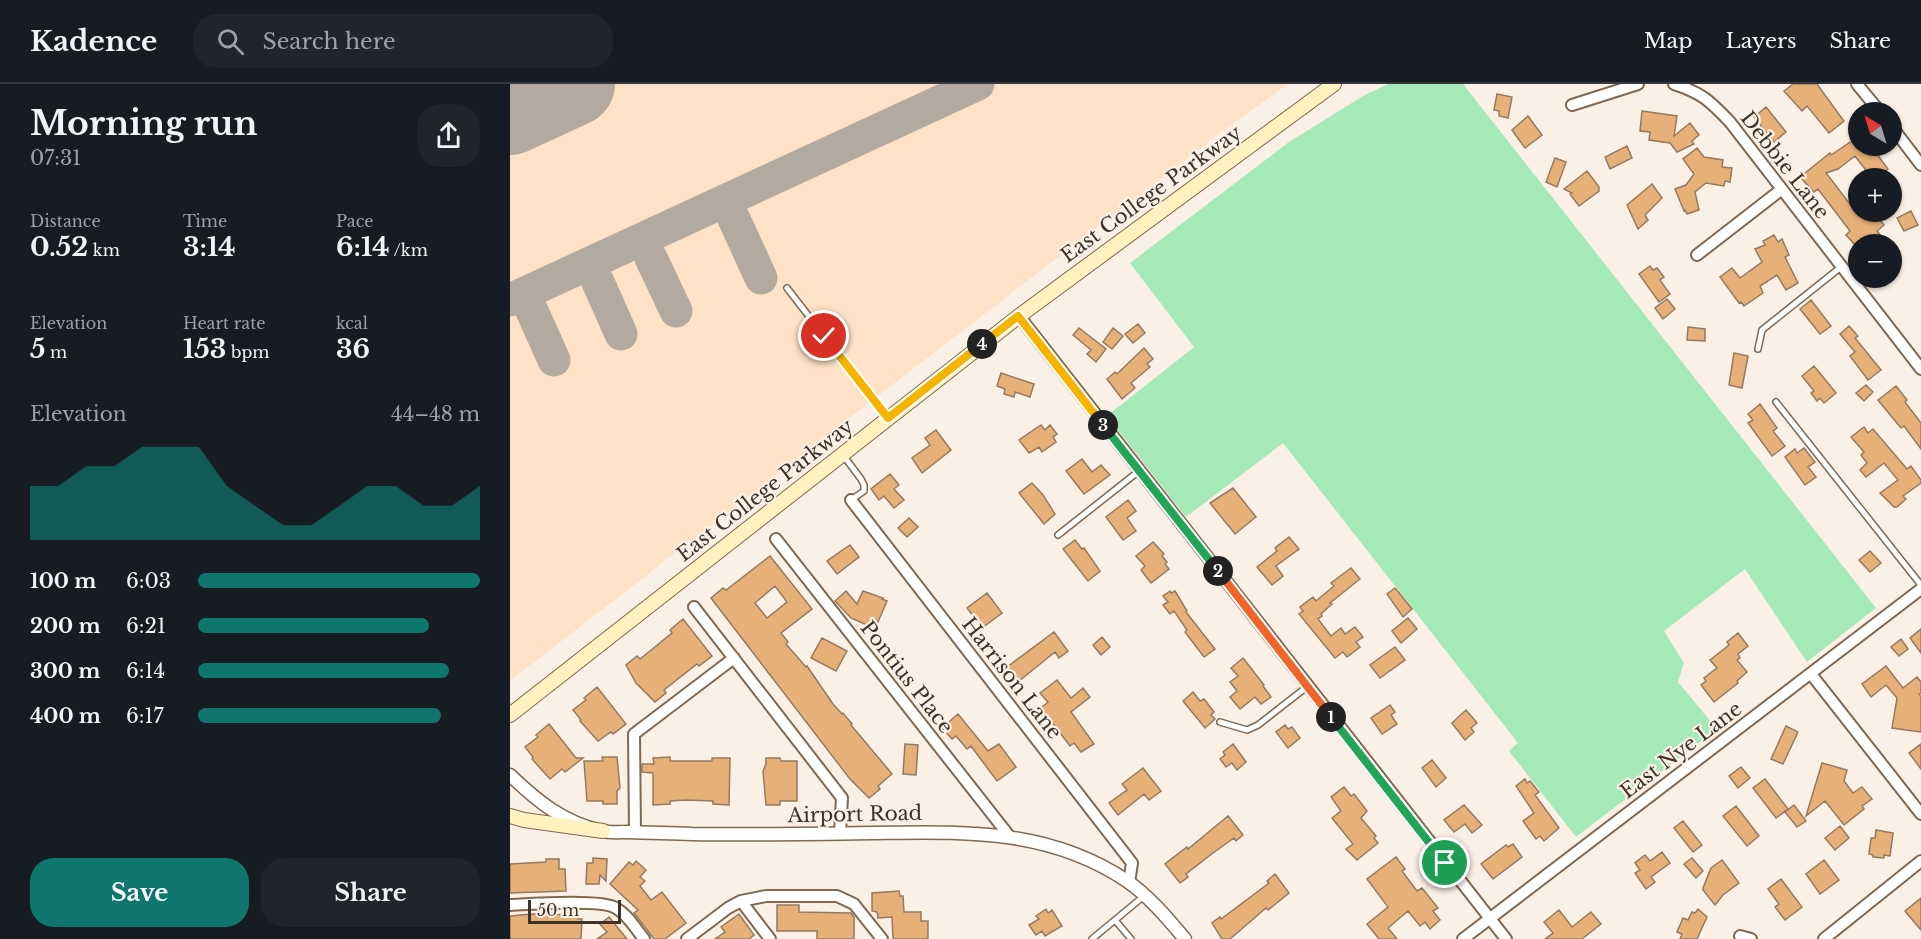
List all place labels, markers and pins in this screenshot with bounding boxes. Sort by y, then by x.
pin [798,310,849,361]
pin: 4 [967,329,997,359]
pin: 3 [1088,410,1118,440]
pin: 2 [1203,556,1233,586]
pin: 1 [1316,702,1346,732]
pin [1419,837,1470,888]

